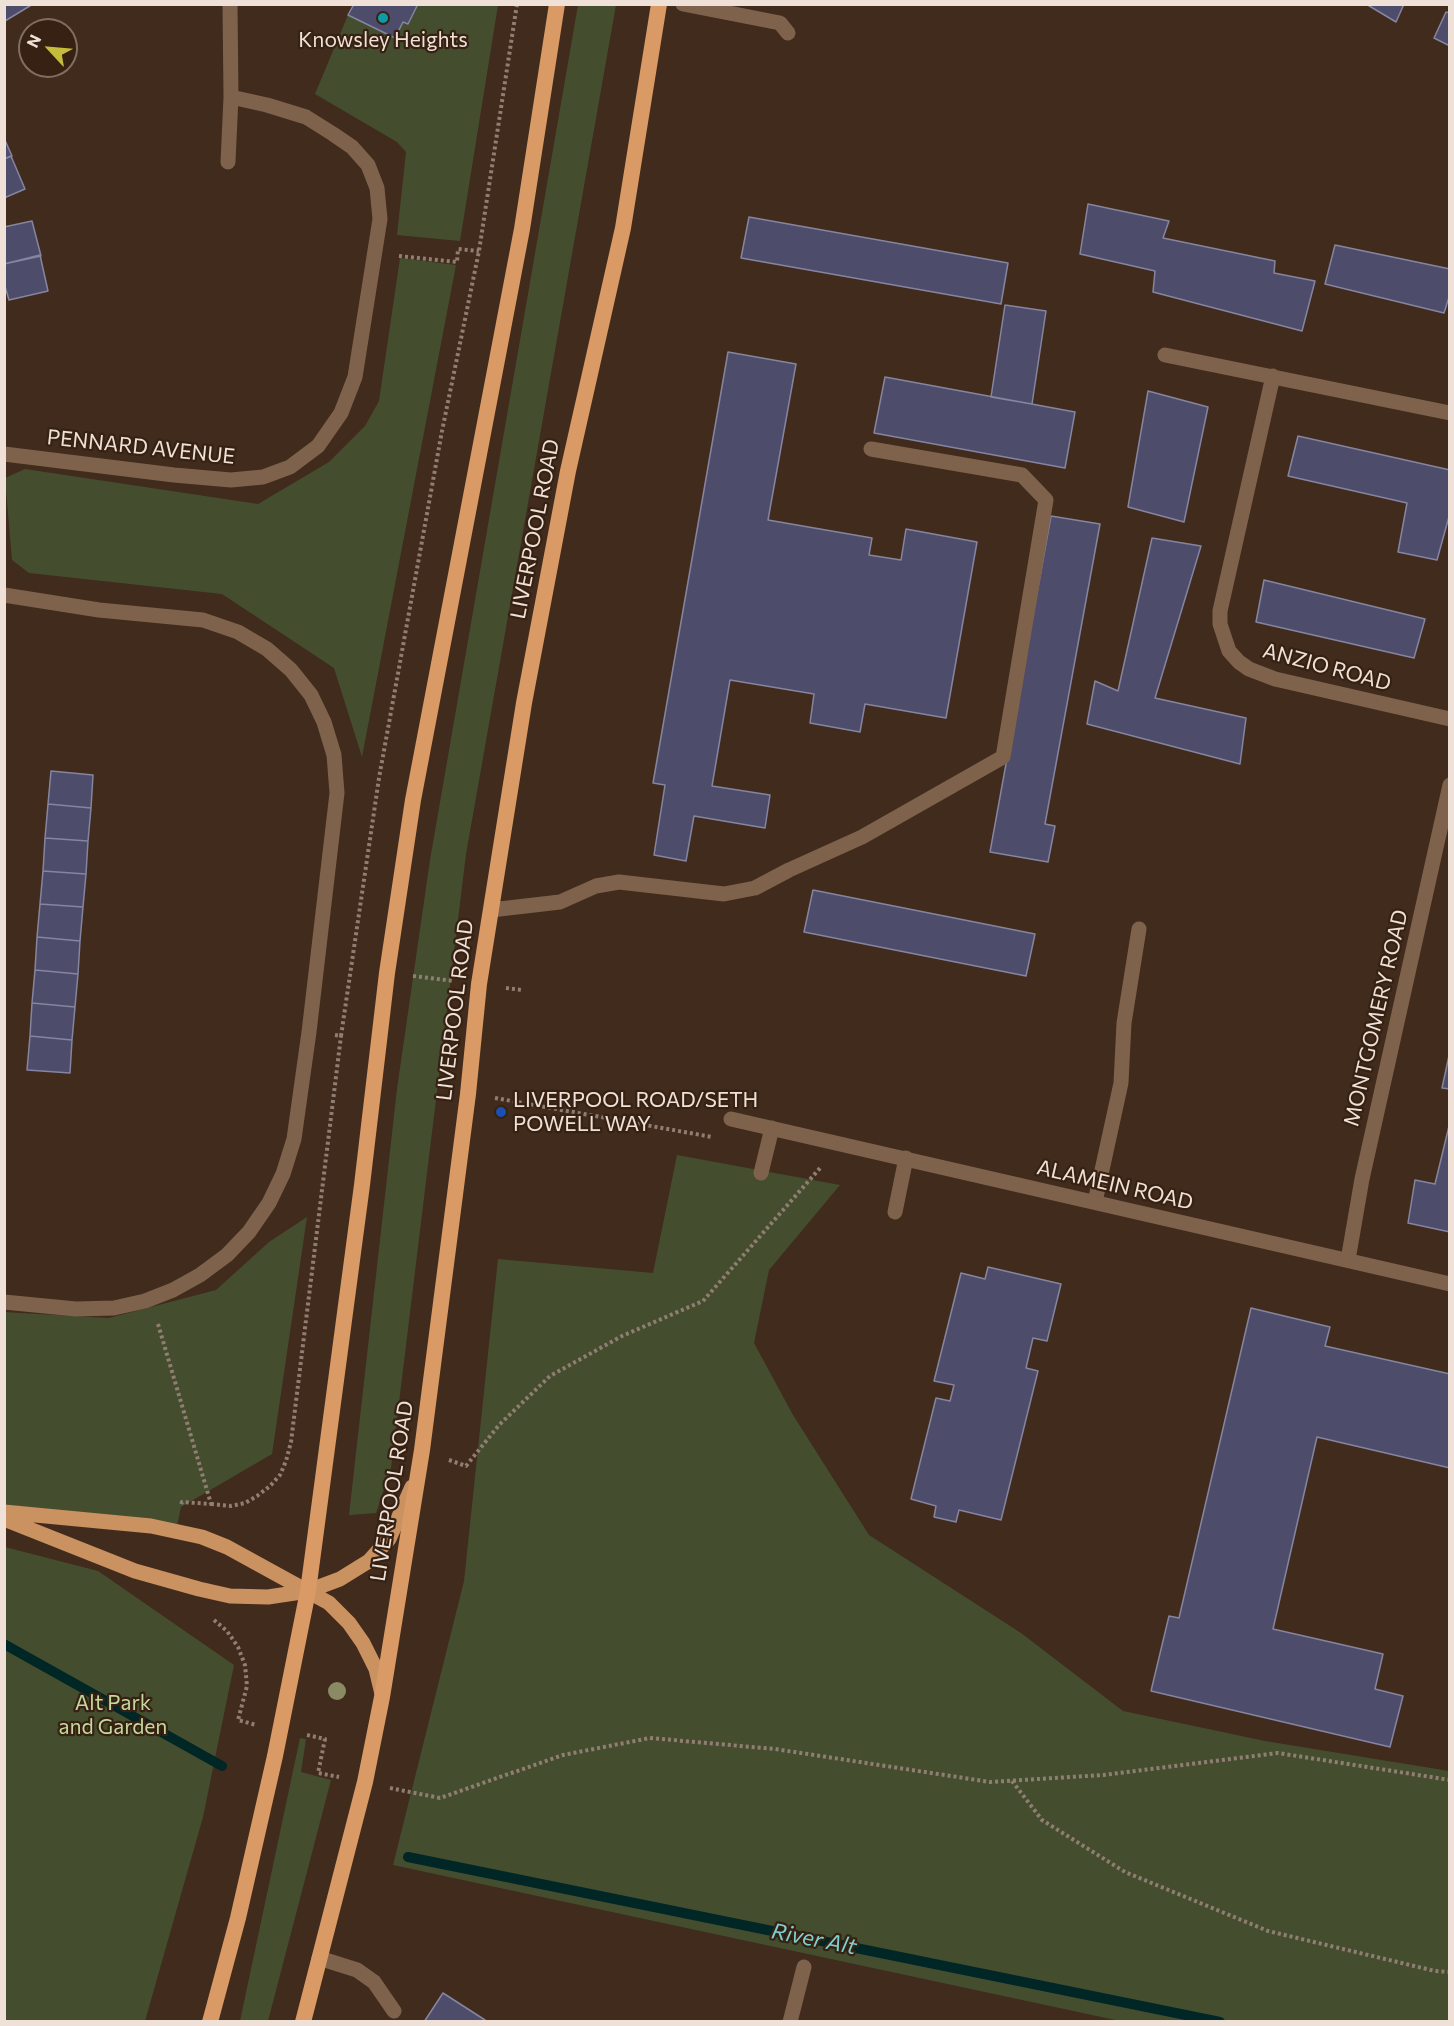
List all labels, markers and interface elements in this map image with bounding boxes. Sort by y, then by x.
marker: Knowsley Heights [376,11,390,25]
north arrow [18,18,78,78]
place label: Knowsley Heights [298,27,468,53]
text: N [22,31,44,50]
street label: PENNARD AVENUE [46,425,236,469]
street label: LIVERPOOL ROAD [505,437,565,621]
street label: ANZIO ROAD [1260,638,1394,696]
street label: MONTGOMERY ROAD [1339,907,1413,1129]
street label: LIVERPOOL ROAD [431,918,479,1102]
place label: LIVERPOOL ROAD/SETH POWELL WAY [513,1087,758,1137]
marker: LIVERPOOL ROAD/SETH POWELL WAY [494,1105,508,1119]
street label: ALAMEIN ROAD [1034,1155,1196,1215]
street label: LIVERPOOL ROAD [365,1399,419,1583]
park label: Alt Park and Garden [59,1690,167,1740]
water label: River Alt [769,1918,859,1960]

